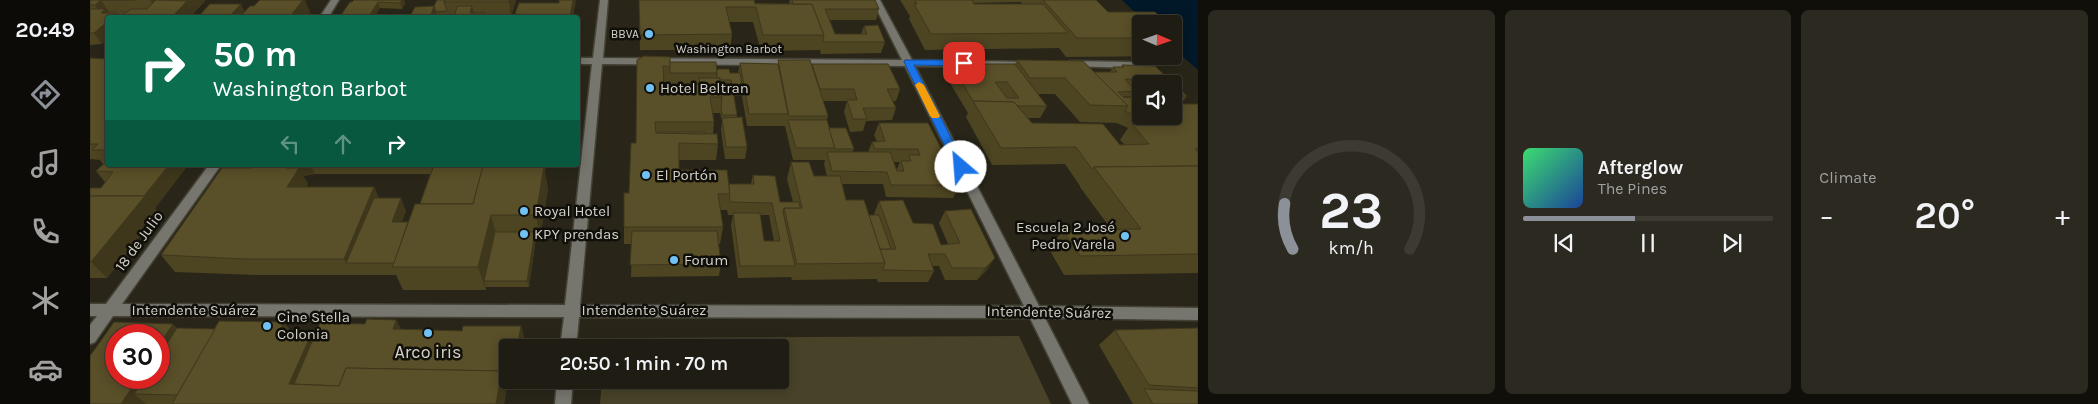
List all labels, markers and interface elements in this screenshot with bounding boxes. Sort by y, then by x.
north arrow [1132,15,1182,65]
map controls [1132,15,1182,125]
text: 20:49 [15,17,75,43]
place label: BBVA [611,27,639,41]
marker: BBVA [643,28,655,40]
text: 50 m [213,34,298,75]
icon: right [130,35,195,100]
street label: Washington Barbot [676,42,782,56]
pin [943,42,985,84]
icon: arrive [950,49,978,77]
button: sound [1132,75,1182,125]
text: Washington Barbot [213,76,407,102]
icon: directions [28,77,63,112]
place label: Hotel Beltran [660,79,749,97]
marker: Hotel Beltran [644,82,656,94]
icon: left [276,130,304,158]
icon: ahead [329,130,357,158]
icon: right [382,130,410,158]
position arrow [934,140,986,192]
icon: music [28,146,63,181]
text: Afterglow [1598,157,1683,179]
place label: El Portón [656,166,717,184]
text: Climate [1819,168,1876,187]
marker: El Portón [640,169,652,181]
text: The Pines [1598,179,1667,198]
text: 23 [1319,180,1383,241]
text: 20° [1914,193,1975,238]
text: − [1819,199,1834,232]
text: + [2055,199,2070,232]
place label: Royal Hotel [534,202,610,220]
marker: Royal Hotel [518,205,530,217]
street label: 18 de Julio [111,207,167,275]
icon: phone [28,214,63,249]
place label: Escuela 2 José Pedro Varela [1016,218,1115,253]
place label: KPY prendas [534,225,619,243]
marker: KPY prendas [518,228,530,240]
icon: previous [1550,229,1578,257]
icon: pause [1634,229,1662,257]
icon: next [1718,229,1746,257]
marker: Escuela 2 José Pedro Varela [1119,230,1131,242]
text: km/h [1329,238,1374,259]
place label: Forum [684,251,728,269]
marker: Forum [668,254,680,266]
icon: climate [28,283,63,318]
street label: Intendente Suárez [132,301,256,319]
street label: Intendente Suárez [582,301,706,319]
street label: Intendente Suárez [986,302,1112,322]
place label: Cine Stella Colonia [277,308,350,343]
marker: Cine Stella Colonia [261,320,273,332]
speed limit sign: 30 [105,324,170,389]
marker: Arco iris [422,327,434,339]
place label: Arco iris [395,341,461,363]
icon: car [28,352,63,387]
text: 20:50 · 1 min · 70 m [560,353,728,375]

